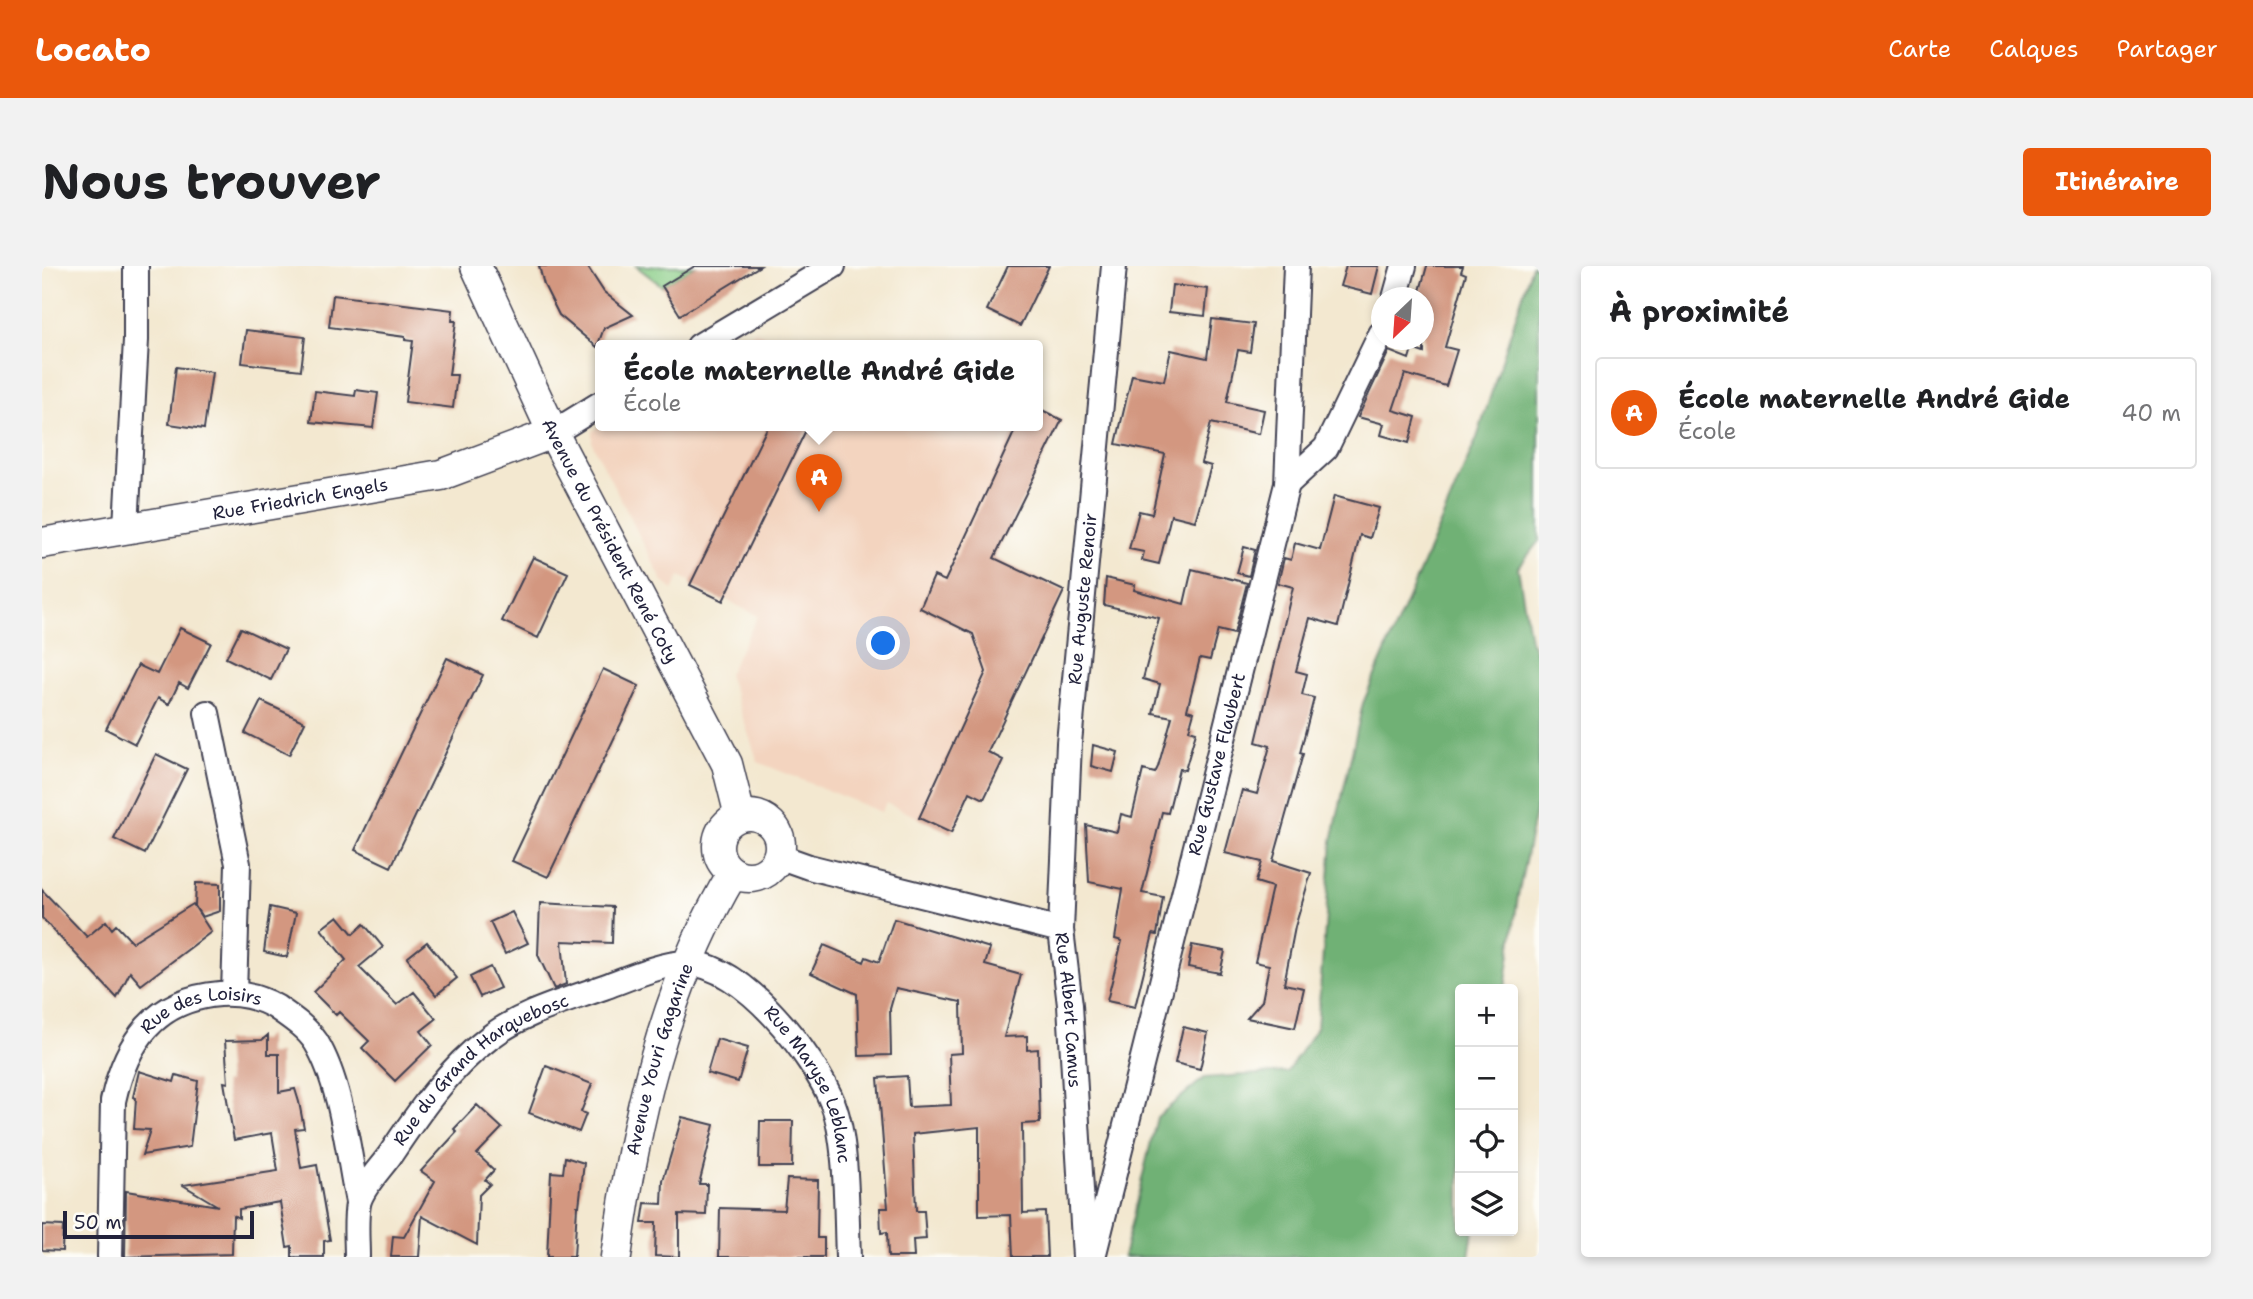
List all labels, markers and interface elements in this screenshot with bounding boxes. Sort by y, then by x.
text: Locato [35,27,151,72]
text: Carte [1888,33,1951,65]
text: Calques [1989,33,2079,65]
text: Partager [2117,33,2218,65]
button: Itinéraire [2023,148,2211,216]
text: Nous trouver [42,149,381,215]
north arrow [1371,287,1434,350]
text: À proximité [1609,291,1789,332]
popup [595,340,1043,431]
text: École maternelle André Gide [623,353,1015,388]
text: École maternelle André Gide [1678,381,2070,416]
text: École [623,388,682,418]
text: A [1625,398,1643,428]
text: 40 m [2121,398,2181,428]
street label: Avenue du Président René Coty [536,415,684,668]
text: École [1678,416,1737,446]
pin: A [796,454,842,512]
street label: Rue Friedrich Engels [211,472,390,526]
street label: Rue Auguste Renoir [1063,512,1103,686]
your location [866,626,900,660]
street label: Rue Gustave Flaubert [1182,670,1251,858]
street label: Rue Albert Camus [1049,931,1087,1088]
street label: Avenue Youri Gagarine [621,959,699,1157]
street label: Rue des Loisirs [135,982,266,1039]
map controls [1455,984,1518,1236]
button: + [1455,984,1518,1047]
street label: Rue du Grand Harquebosc [388,988,572,1150]
street label: Rue Maryse Leblanc [759,1000,856,1164]
button: − [1455,1047,1518,1110]
button: locate [1455,1110,1518,1173]
button: layers [1455,1173,1518,1236]
scale bar [63,1208,254,1240]
text: 50 m [74,1210,122,1235]

